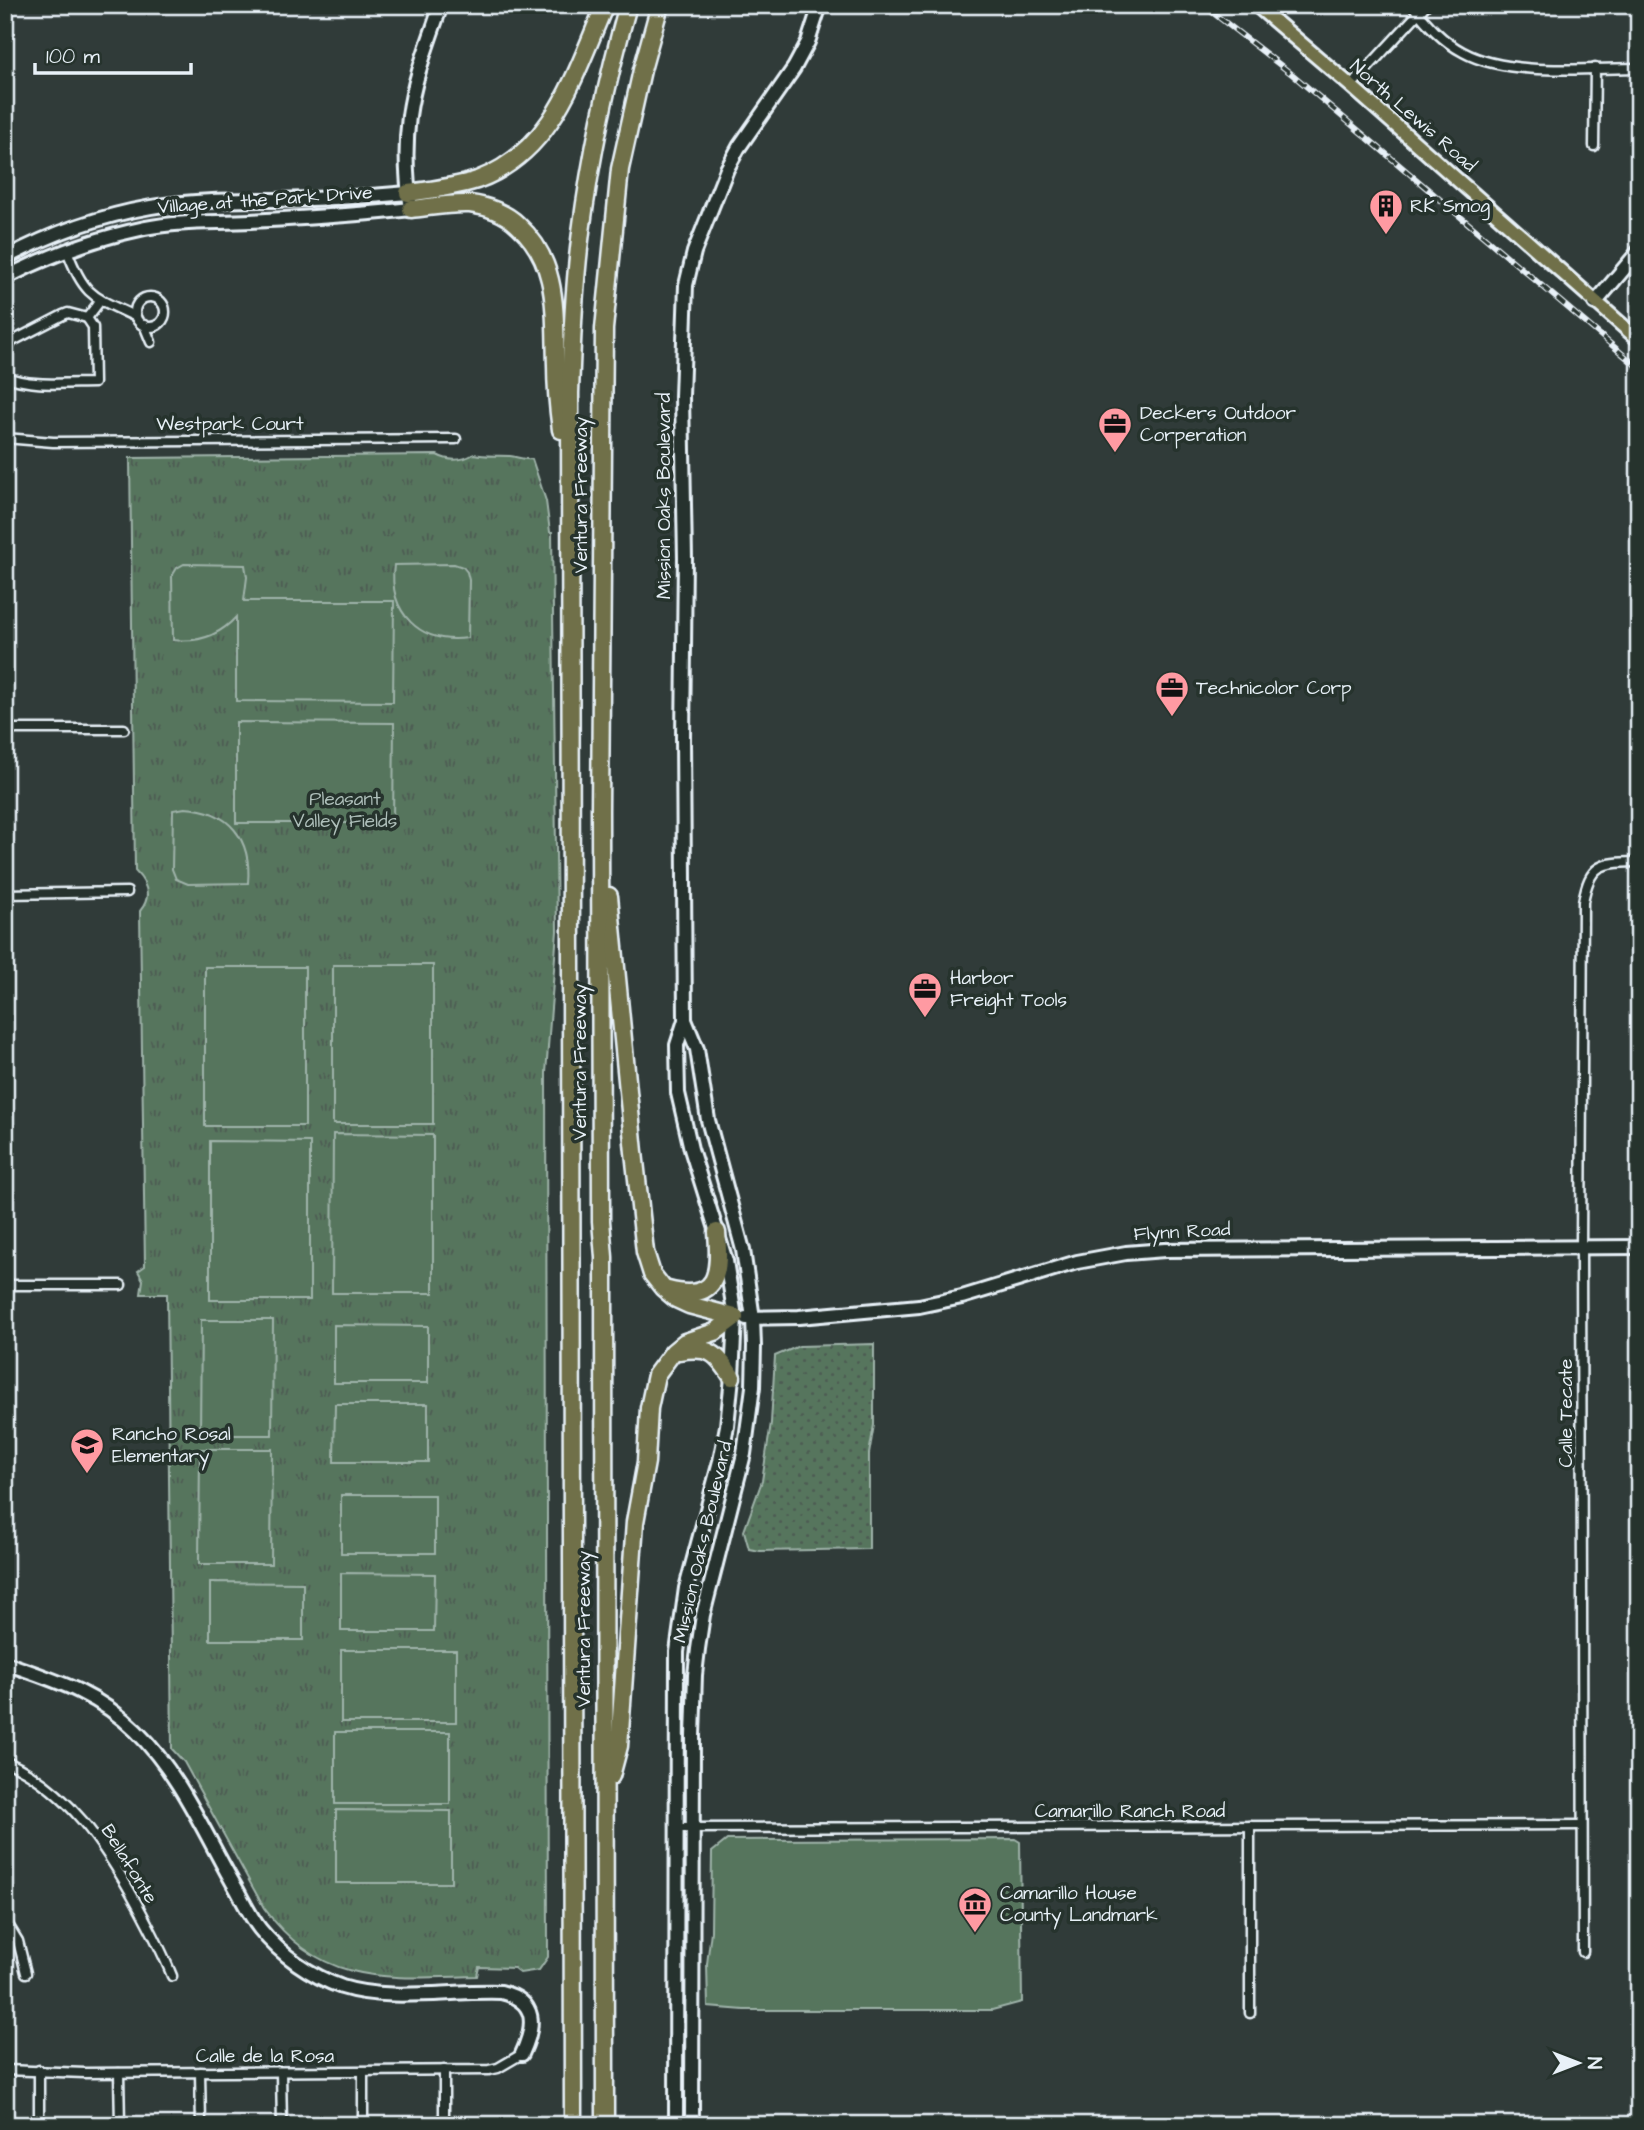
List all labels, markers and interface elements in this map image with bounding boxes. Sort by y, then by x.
scale bar [35,32,191,76]
text: 100 m [46,42,101,71]
street label: North Lewis Road [1344,53,1483,179]
street label: Village at the Park Drive [157,179,373,222]
building icon: RK Smog [1367,187,1405,236]
place label: RK Smog [1410,193,1490,221]
street label: Mission Oaks Boulevard [651,393,678,599]
place label: Deckers Outdoor Corperation [1140,400,1296,449]
office icon: Deckers Outdoor Corperation [1096,405,1134,454]
street label: Westpark Court [156,411,304,438]
street label: Ventura Freeway [568,416,596,573]
office icon: Technicolor Corp [1153,669,1191,718]
place label: Technicolor Corp [1196,675,1352,702]
park label: Pleasant Valley Fields [293,786,397,836]
place label: Harbor Freight Tools [950,965,1067,1015]
office icon: Harbor Freight Tools [906,970,944,1019]
street label: Ventura Freeway [567,983,595,1140]
street label: Flynn Road [1133,1216,1231,1249]
street label: Calle Tecate [1553,1359,1580,1467]
place label: Rancho Rosal Elementary [112,1421,231,1471]
school or university icon: Rancho Rosal Elementary [68,1426,106,1475]
street label: Mission Oaks Boulevard [667,1438,739,1646]
street label: Ventura Freeway [571,1550,599,1707]
street label: Camarillo Ranch Road [1035,1798,1226,1825]
street label: Bellafonte [94,1819,164,1909]
place label: Camarillo House County Landmark [1000,1880,1158,1930]
museum icon: Camarillo House County Landmark [956,1885,994,1934]
north arrow [1542,2028,1612,2098]
street label: Calle de la Rosa [196,2043,334,2070]
text: N [1580,2057,1607,2069]

